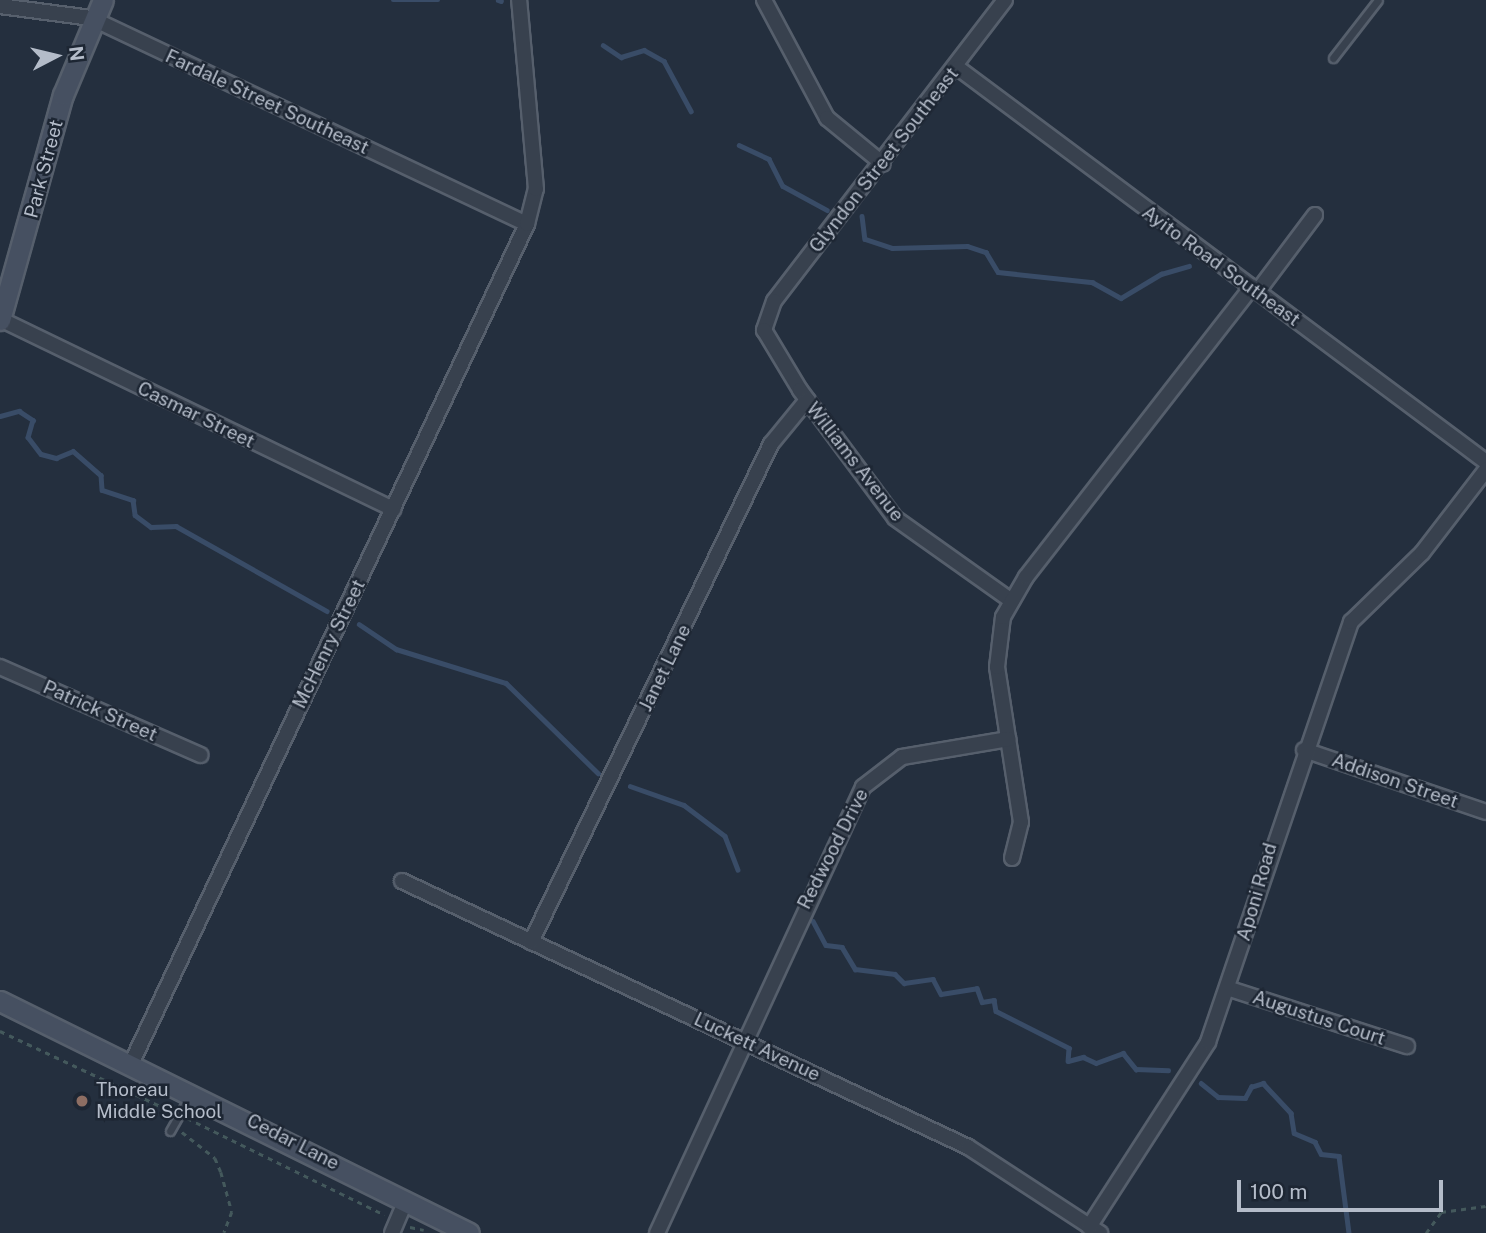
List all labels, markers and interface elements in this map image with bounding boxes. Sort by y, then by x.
north arrow [21,21,91,91]
text: N [65,45,89,62]
street label: Fardale Street Southeast [162,45,372,159]
street label: Glyndon Street Southeast [805,63,963,257]
street label: Park Street [20,117,68,221]
street label: Ayito Road Southeast [1137,201,1305,331]
street label: Casmar Street [134,377,258,453]
street label: Williams Avenue [801,398,909,526]
street label: McHenry Street [288,576,370,712]
street label: Janet Lane [634,621,696,715]
street label: Patrick Street [39,676,161,746]
street label: Addison Street [1329,749,1461,813]
street label: Redwood Drive [793,785,873,913]
street label: Aponi Road [1232,840,1282,944]
street label: Augustus Court [1250,986,1388,1050]
street label: Luckett Avenue [690,1008,824,1086]
place label: Thoreau Middle School [96,1079,222,1123]
marker: Thoreau Middle School [74,1093,90,1109]
street label: Cedar Lane [243,1109,343,1175]
scale bar [1241,1166,1448,1210]
text: 100 m [1250,1179,1307,1204]

